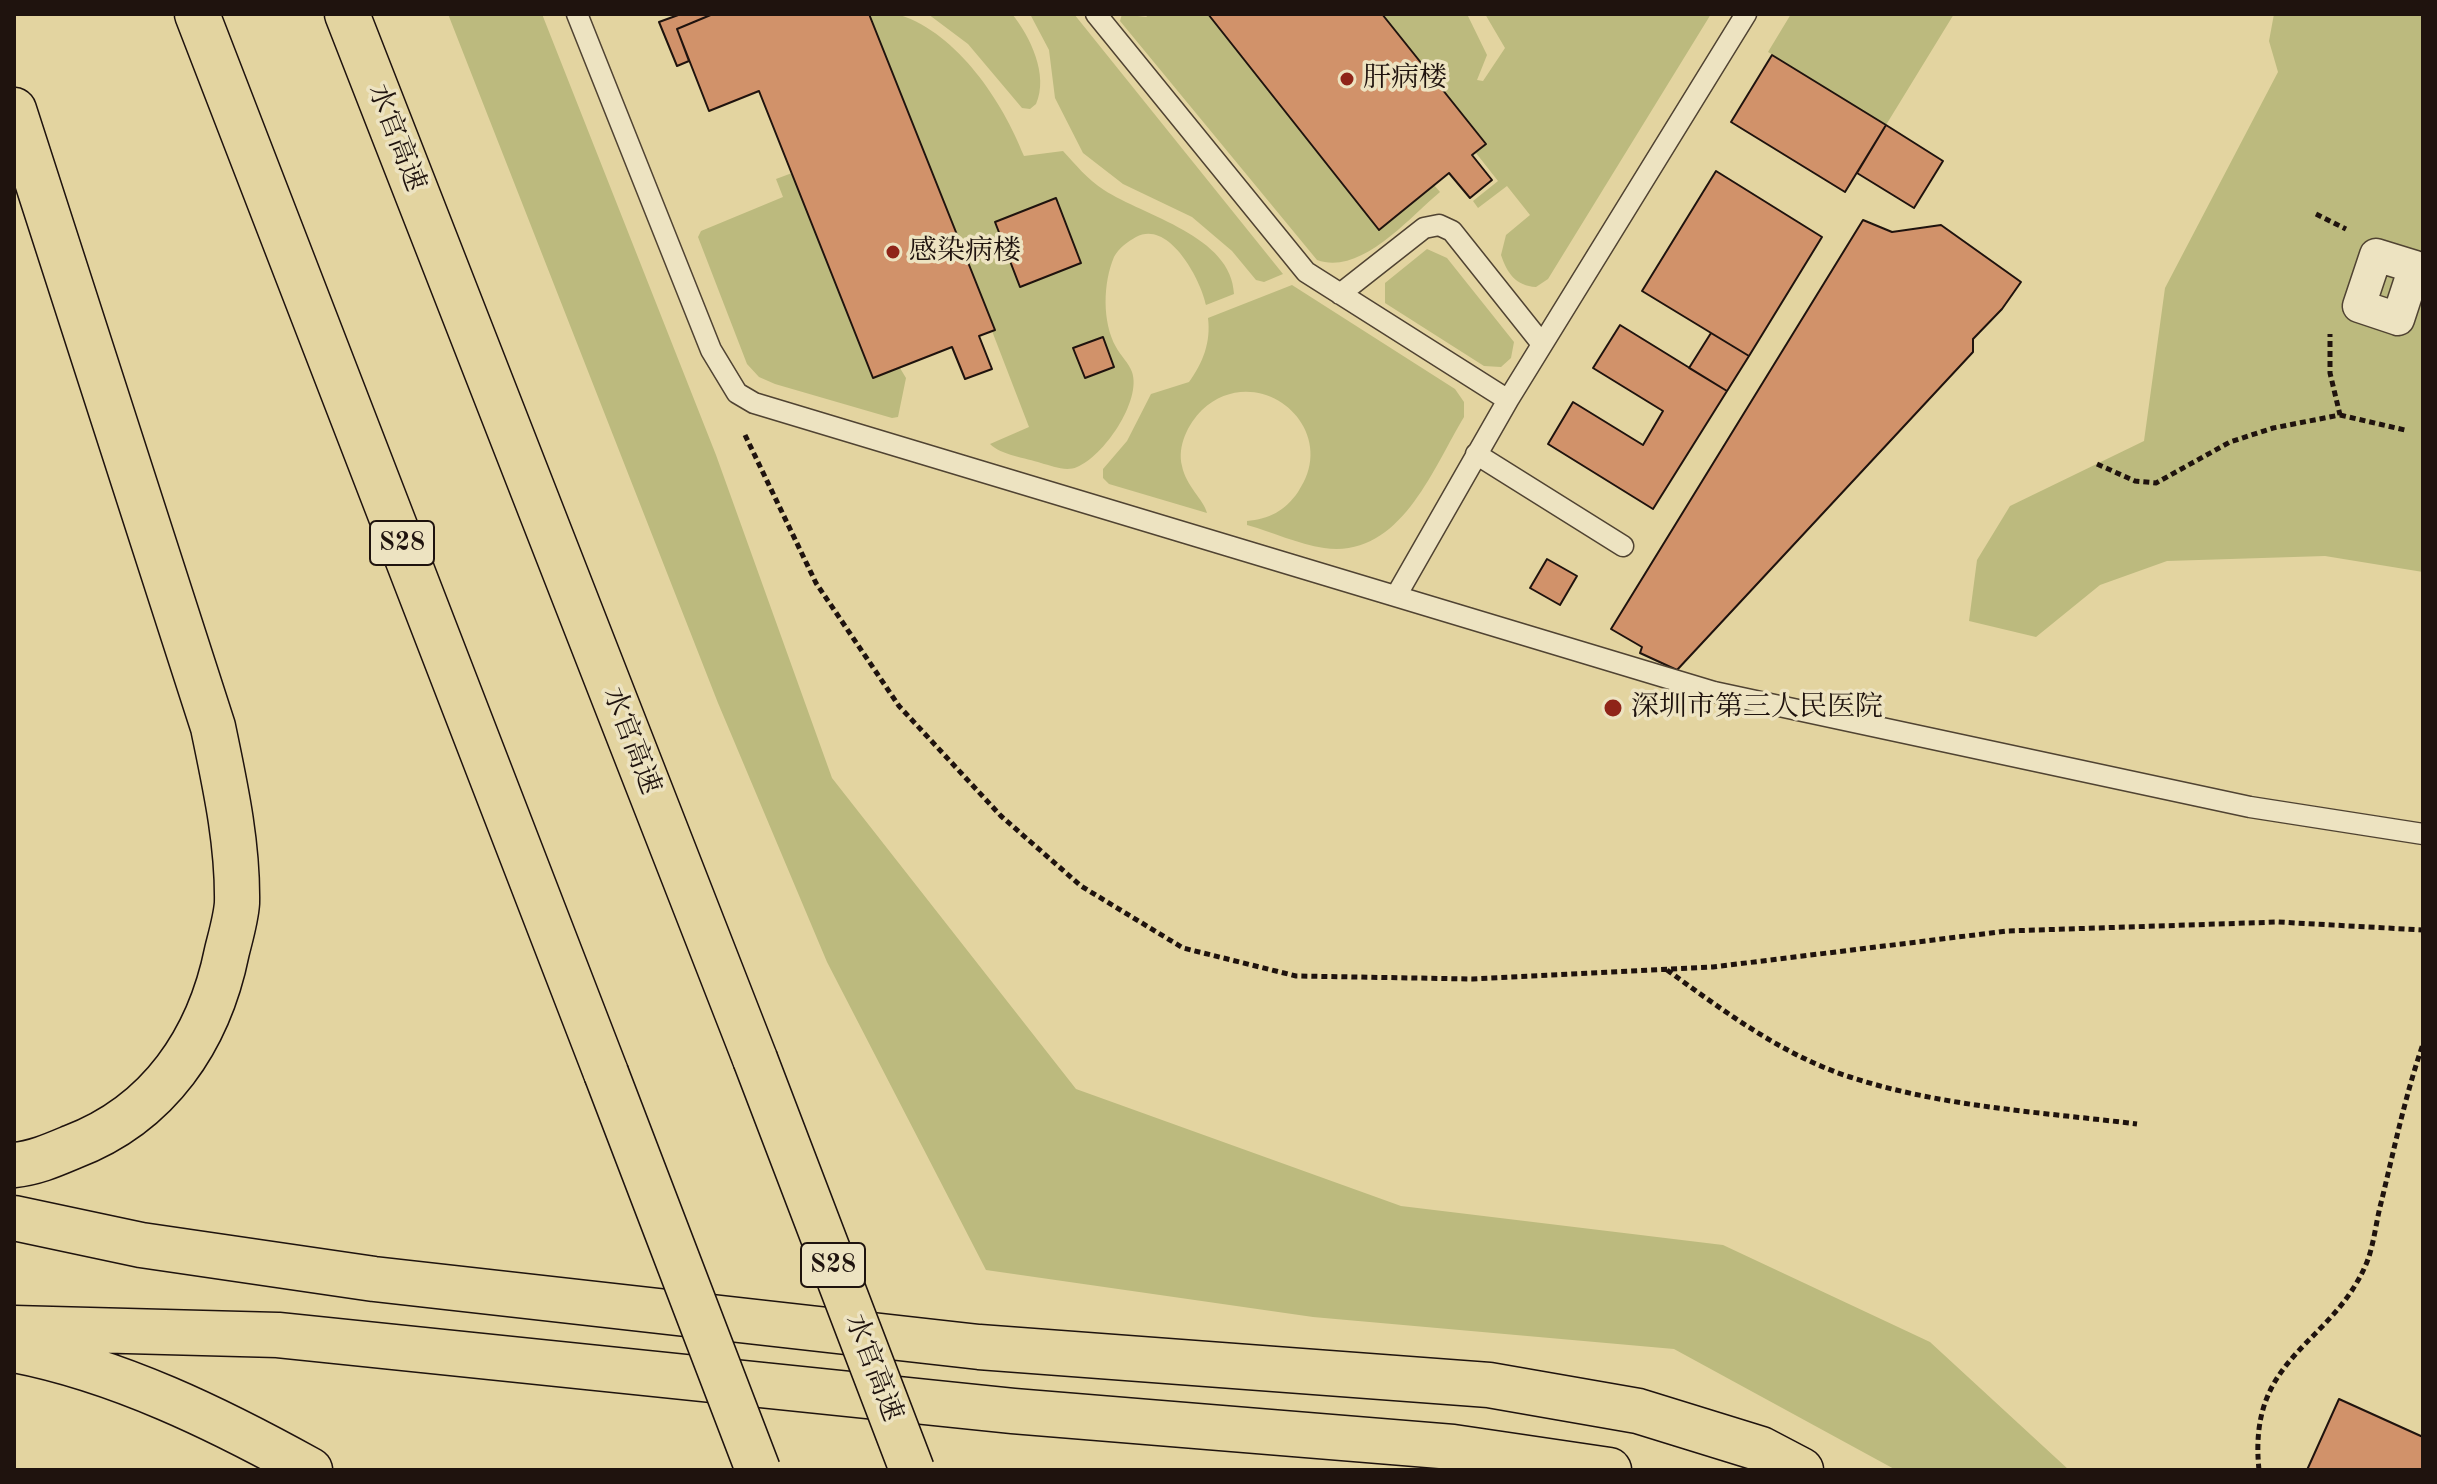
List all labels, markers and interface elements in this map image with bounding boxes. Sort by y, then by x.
place label: 肝病楼 [1363,62,1447,96]
marker: 肝病楼 [1338,70,1356,88]
street label: 水官高速 [360,80,432,196]
place label: 感染病楼 [909,235,1021,269]
marker: 感染病楼 [884,243,902,261]
road number: S28 [370,521,434,565]
street label: 水官高速 [595,683,667,799]
place label: 深圳市第三人民医院 [1631,691,1883,725]
marker: 深圳市第三人民医院 [1602,697,1624,719]
road number: S28 [801,1243,865,1287]
street label: 水官高速 [837,1310,909,1426]

